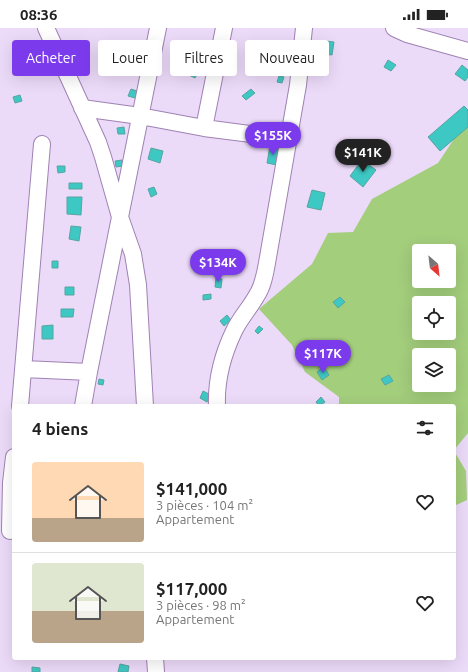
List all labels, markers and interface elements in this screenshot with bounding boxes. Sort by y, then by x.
text: 08:36 [20,6,58,23]
chip: Acheter [12,40,90,76]
chip: Louer [98,40,162,76]
chip: Filtres [170,40,237,76]
chip: Nouveau [245,40,329,76]
pin: $155K [245,122,301,156]
text: $155K [254,128,292,142]
pin: $141K [335,139,391,173]
text: $141K [344,145,382,159]
north arrow [412,244,456,288]
map controls [412,244,456,392]
pin: $134K [190,249,246,283]
text: $134K [199,255,237,269]
button: locate [412,296,456,340]
pin: $117K [295,340,351,374]
text: $117K [304,346,342,360]
button: layers [412,348,456,392]
icon: filters [414,417,436,439]
text: 4 biens [32,419,88,438]
icon: home [64,478,112,526]
text: $141,000 [156,479,227,498]
icon: heart [414,491,436,513]
text: 3 pièces · 104 m² [156,498,253,512]
text: Appartement [156,512,234,526]
icon: home [64,579,112,627]
text: $117,000 [156,579,227,598]
icon: heart [414,592,436,614]
text: 3 pièces · 98 m² [156,598,246,612]
text: Appartement [156,612,234,626]

